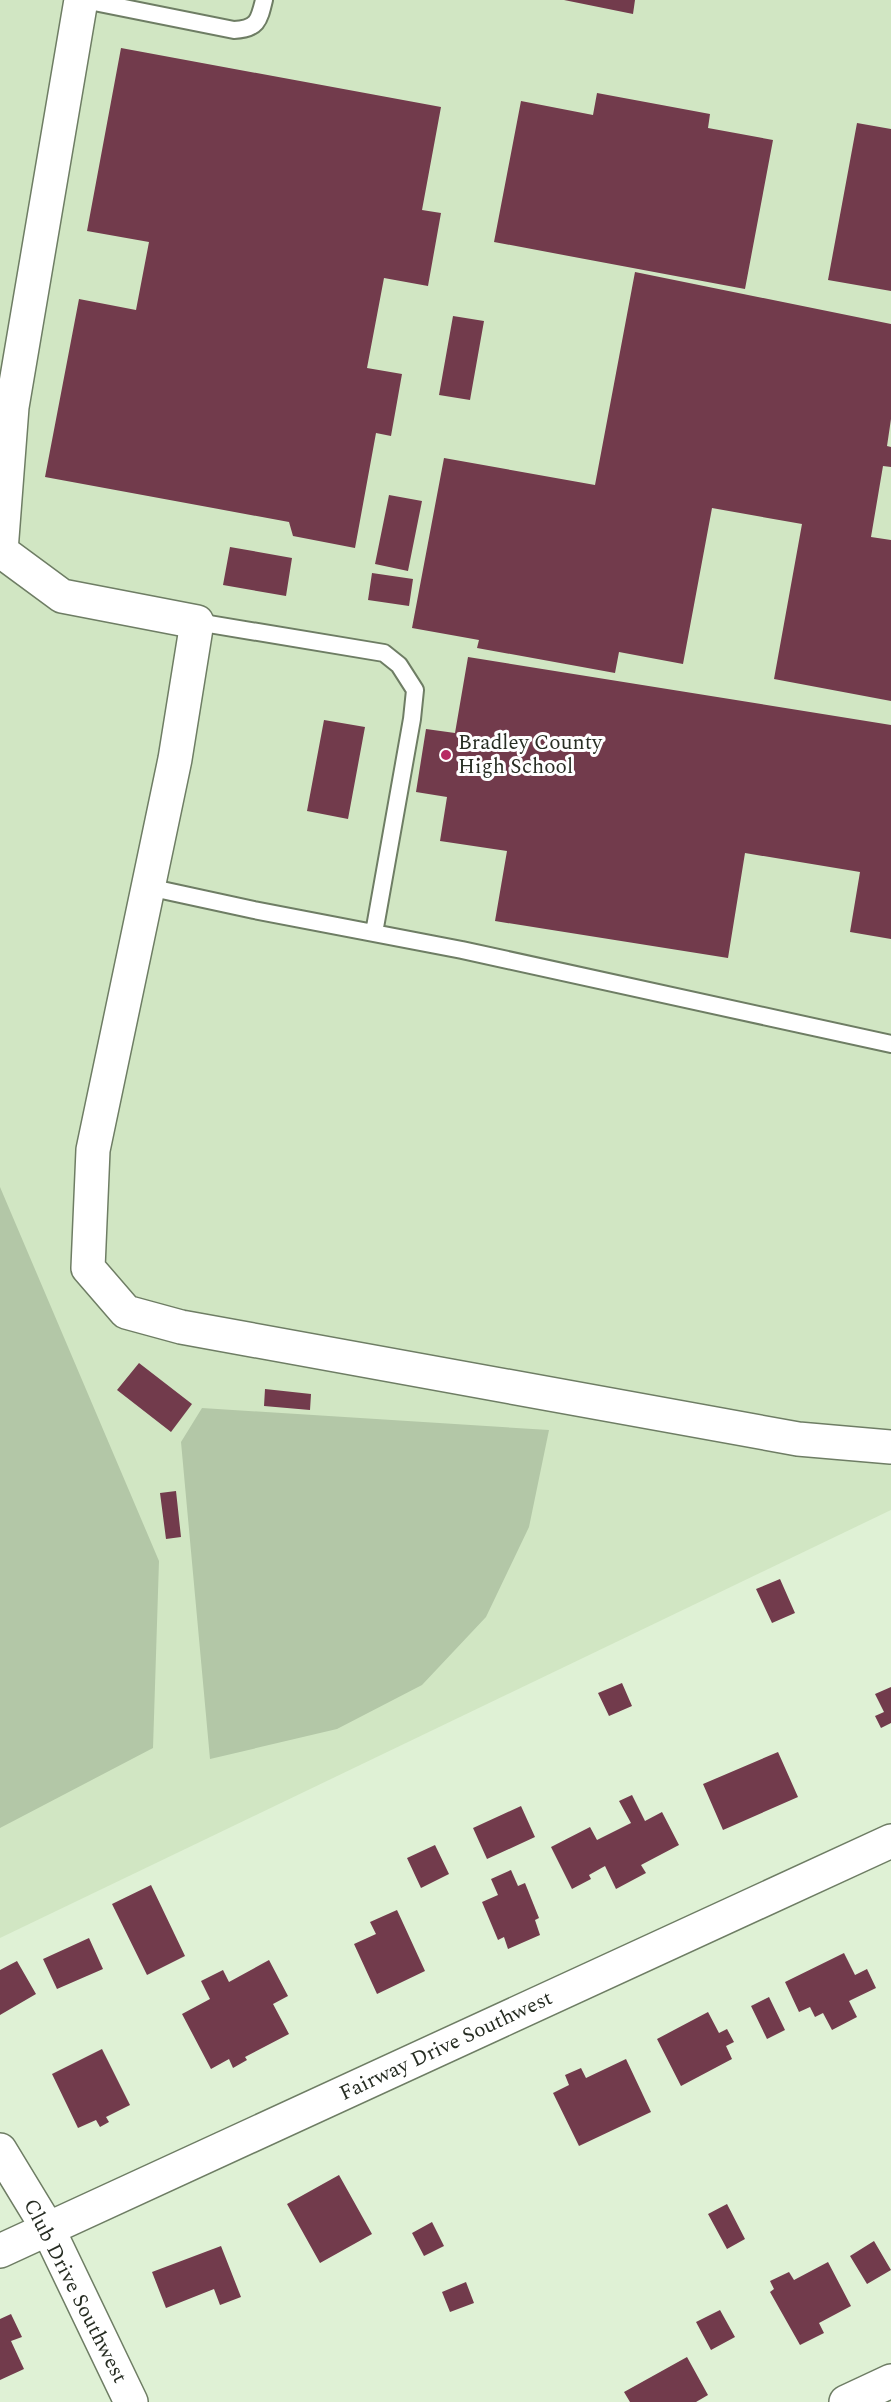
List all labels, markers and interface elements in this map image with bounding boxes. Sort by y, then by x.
place label: Bradley County High School [458,727,603,783]
marker: Bradley County High School [439,748,453,762]
street label: Fairway Drive Southwest [334,1982,558,2110]
street label: Club Drive Southwest [15,2193,135,2389]

